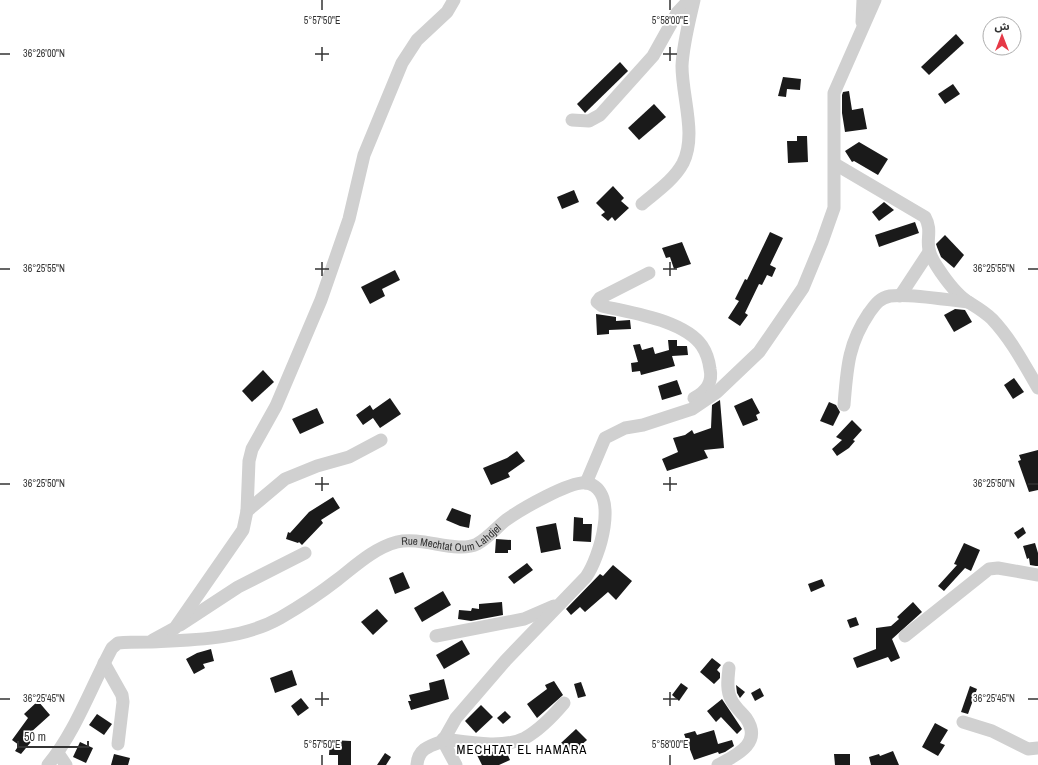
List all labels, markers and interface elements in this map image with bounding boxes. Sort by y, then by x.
text: 5°57'50"E [304,14,340,27]
text: 5°58'00"E [652,14,688,27]
north arrow [982,16,1022,56]
text: ش [994,19,1010,33]
text: 36°26'00"N [23,47,65,60]
text: 36°25'55"N [23,262,65,275]
text: 36°25'55"N [973,262,1015,275]
text: 36°25'50"N [23,477,65,490]
text: 36°25'50"N [973,477,1015,490]
street label: Rue Mechtat Oum Lahdjel [401,521,504,554]
text: 36°25'45"N [23,692,65,705]
text: 36°25'45"N [973,692,1015,705]
scale bar [18,723,88,749]
text: 50 m [24,729,46,745]
text: 5°57'50"E [304,738,340,751]
text: 5°58'00"E [652,738,688,751]
district label: MECHTAT EL HAMARA [457,741,587,758]

